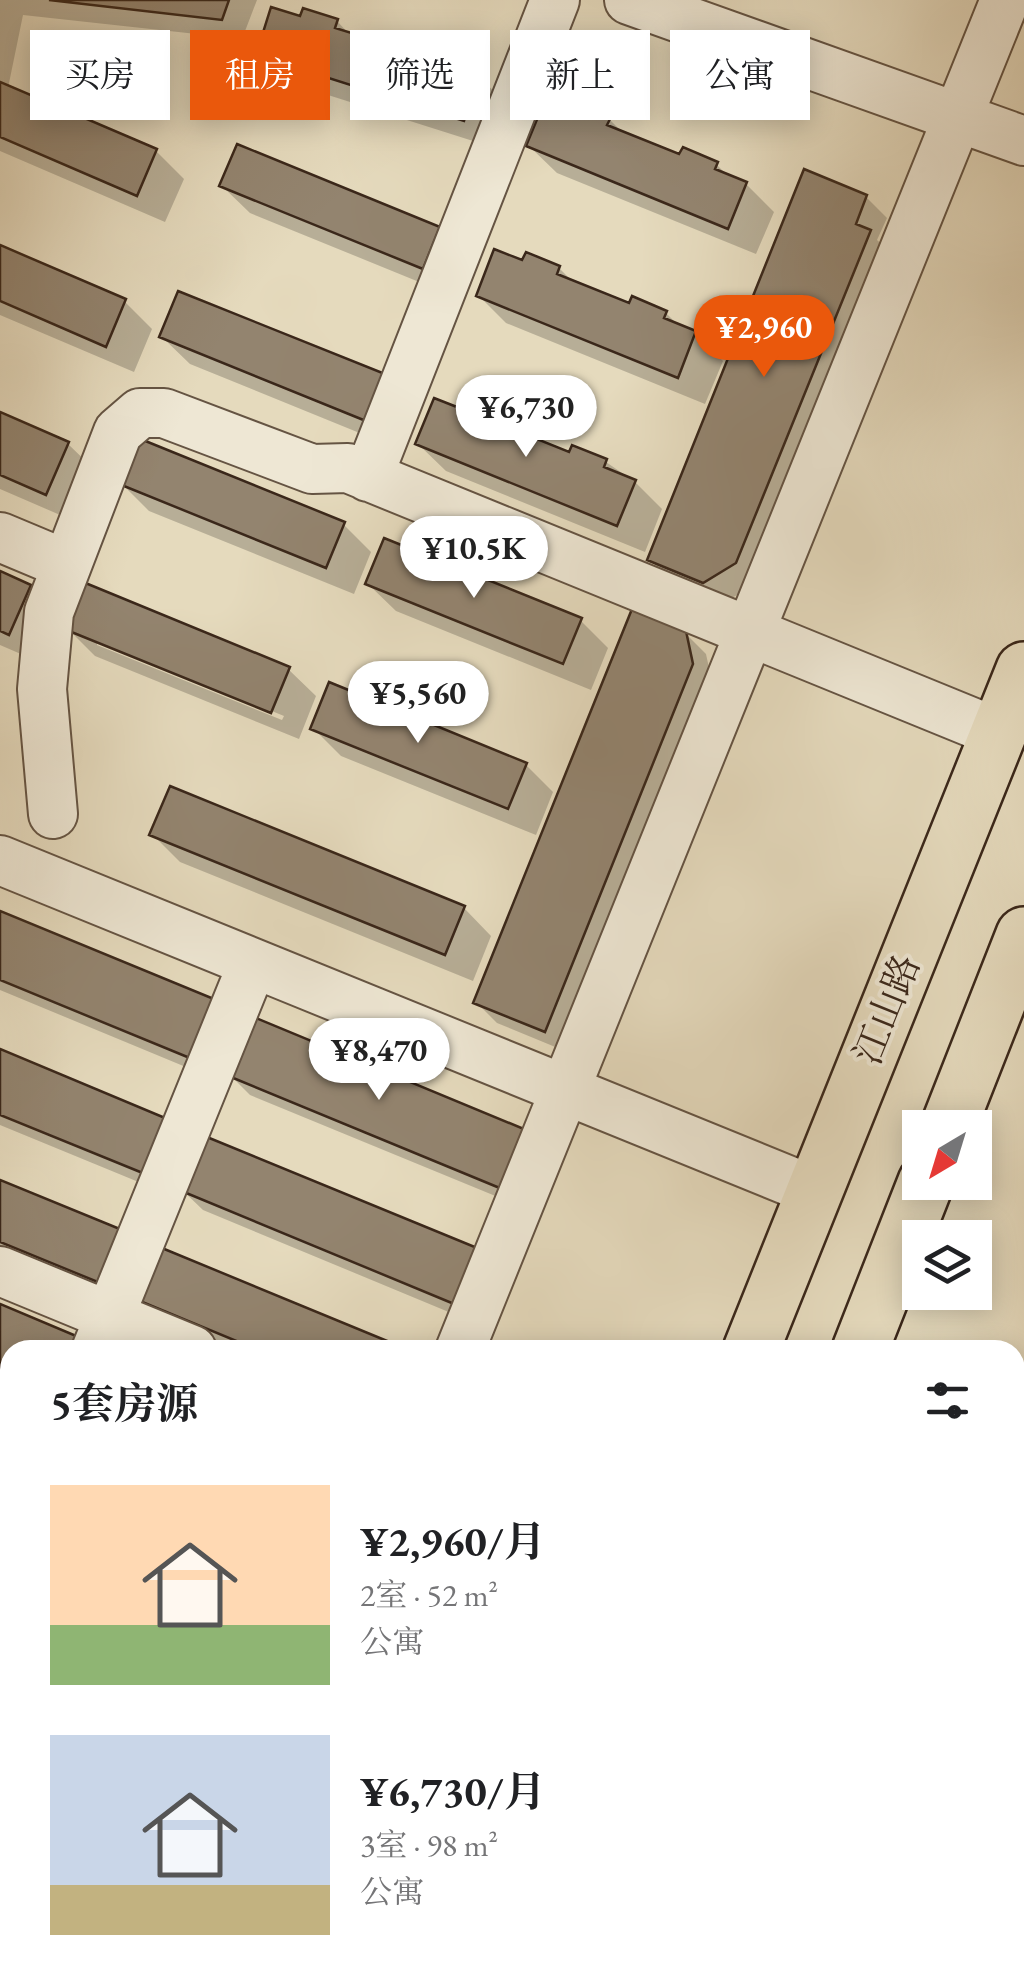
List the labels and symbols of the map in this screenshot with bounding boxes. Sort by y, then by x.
pin: ¥2,960 [683,295,845,380]
pin: ¥6,730 [445,375,607,460]
pin: ¥10.5K [393,516,555,601]
pin: ¥5,560 [337,661,499,746]
street label: 江山路 [842,947,930,1071]
pin: ¥8,470 [298,1018,460,1103]
north arrow [902,1110,992,1200]

